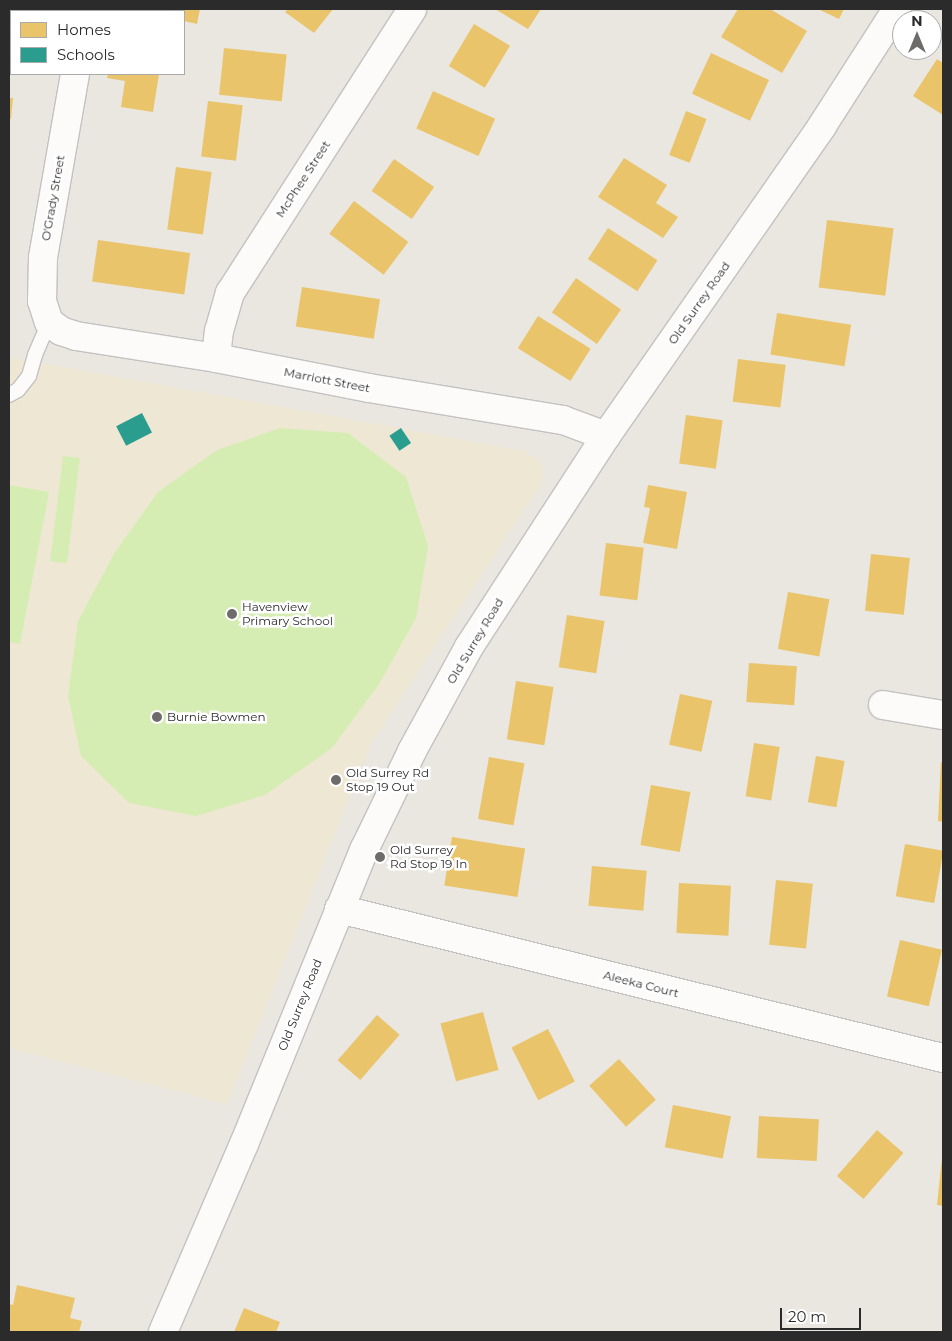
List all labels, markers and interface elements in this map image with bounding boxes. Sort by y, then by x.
legend [10,10,185,75]
north arrow [892,10,942,60]
text: N [911,12,923,30]
text: Homes [57,20,111,39]
text: Schools [57,45,115,64]
street label: McPhee Street [273,138,333,220]
street label: O'Grady Street [38,154,68,242]
street label: Old Surrey Road [665,259,733,347]
street label: Marriott Street [283,365,371,395]
street label: Old Surrey Road [444,595,506,687]
place label: Havenview Primary School [242,600,333,628]
marker: Havenview Primary School [226,608,238,620]
place label: Burnie Bowmen [167,710,266,724]
marker: Burnie Bowmen [151,711,163,723]
place label: Old Surrey Rd Stop 19 Out [346,766,429,794]
marker: Old Surrey Rd Stop 19 Out [330,774,342,786]
place label: Old Surrey Rd Stop 19 In [390,843,467,871]
marker: Old Surrey Rd Stop 19 In [374,851,386,863]
street label: Old Surrey Road [275,957,325,1053]
street label: Aleeka Court [602,968,680,1000]
scale bar [782,1298,863,1330]
text: 20 m [788,1307,826,1326]

